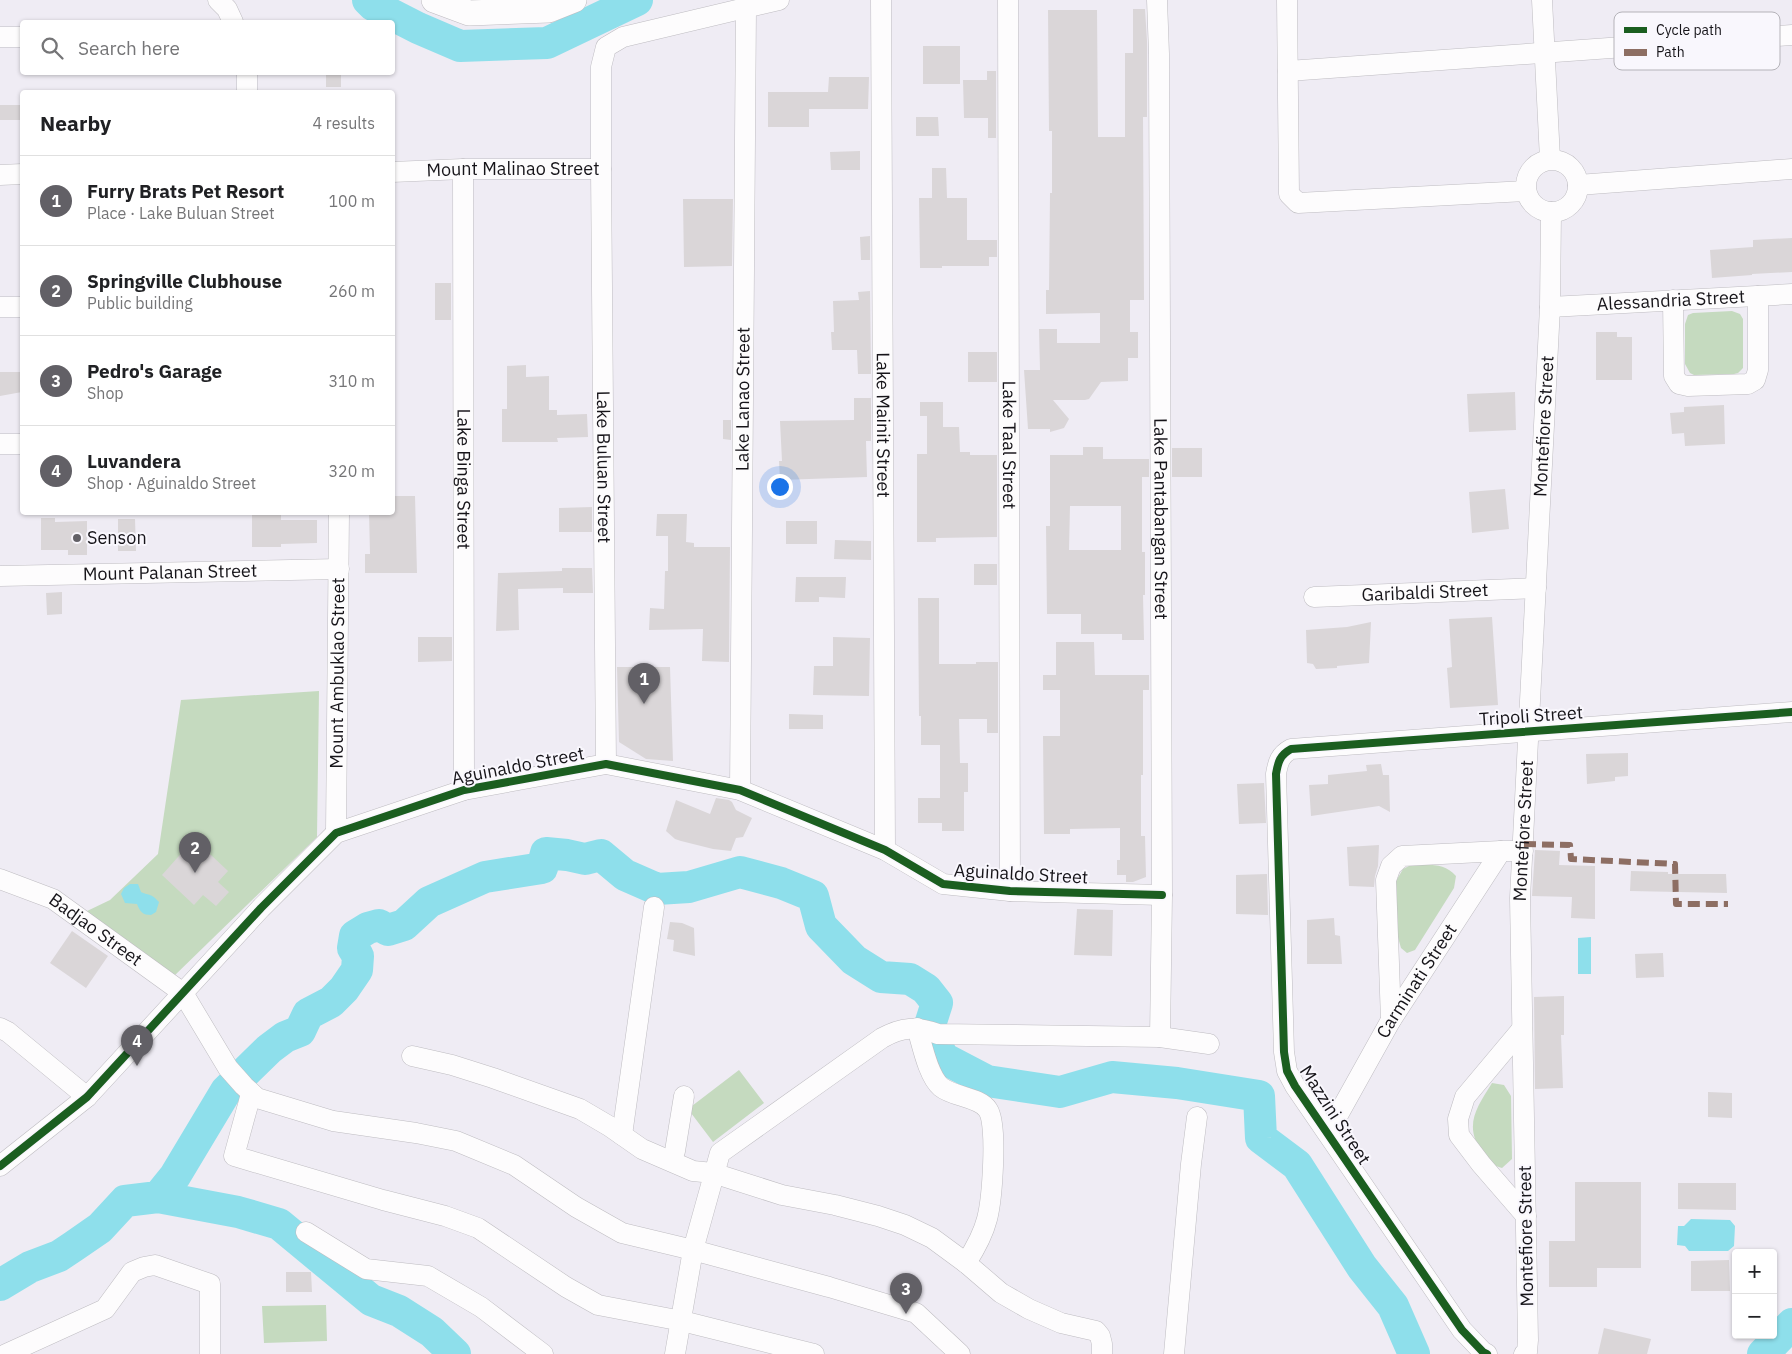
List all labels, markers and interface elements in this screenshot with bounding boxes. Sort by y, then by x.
legend [1614,12,1780,70]
search box [20,20,395,75]
text: Cycle path [1656,21,1722,39]
icon: search [38,34,66,62]
text: Search here [78,36,180,60]
text: Path [1656,43,1685,61]
text: Nearby [40,109,111,137]
text: 4 results [312,113,375,133]
street label: Mount Malinao Street [426,157,599,182]
text: Furry Brats Pet Resort [87,179,284,203]
text: 1 [51,191,61,211]
text: 100 m [328,191,375,211]
text: Place · Lake Buluan Street [87,203,275,223]
text: Springville Clubhouse [87,269,282,293]
text: 2 [51,281,61,301]
text: 260 m [328,281,375,301]
street label: Alessandria Street [1596,285,1746,315]
text: Public building [87,293,193,313]
street label: Lake Lanao Street [730,327,755,471]
street label: Lake Mainit Street [872,352,895,498]
street label: Montefiore Street [1528,355,1559,498]
text: Pedro's Garage [87,359,222,383]
text: 3 [51,371,61,391]
text: 310 m [328,371,375,391]
street label: Lake Taal Street [998,381,1021,509]
text: Shop [87,383,124,403]
street label: Lake Buluan Street [592,391,616,543]
street label: Lake Binga Street [452,408,476,550]
street label: Lake Pantabangan Street [1149,418,1173,620]
text: Luvandera [87,449,181,473]
text: 4 [51,461,61,481]
text: 320 m [328,461,375,481]
text: Shop · Aguinaldo Street [87,473,256,493]
your location [767,474,793,500]
place label: Senson [87,526,147,549]
marker: Senson [71,532,83,544]
street label: Mount Palanan Street [83,559,257,585]
street label: Mount Ambuklao Street [325,577,349,769]
street label: Garibaldi Street [1361,578,1489,606]
pin: 1 [628,663,660,704]
street label: Tripoli Street [1478,700,1584,731]
street label: Aguinaldo Street [450,741,586,790]
street label: Montefiore Street [1508,760,1538,902]
pin: 2 [179,832,211,873]
street label: Aguinaldo Street [953,858,1089,889]
street label: Badjao Street [45,888,147,971]
street label: Carminati Street [1371,919,1462,1042]
pin: 4 [121,1025,153,1066]
street label: Mazzini Street [1295,1061,1376,1169]
street label: Montefiore Street [1513,1165,1538,1307]
map controls [1732,1249,1777,1339]
button: + [1732,1249,1777,1294]
pin: 3 [890,1273,922,1314]
button: − [1732,1294,1777,1339]

